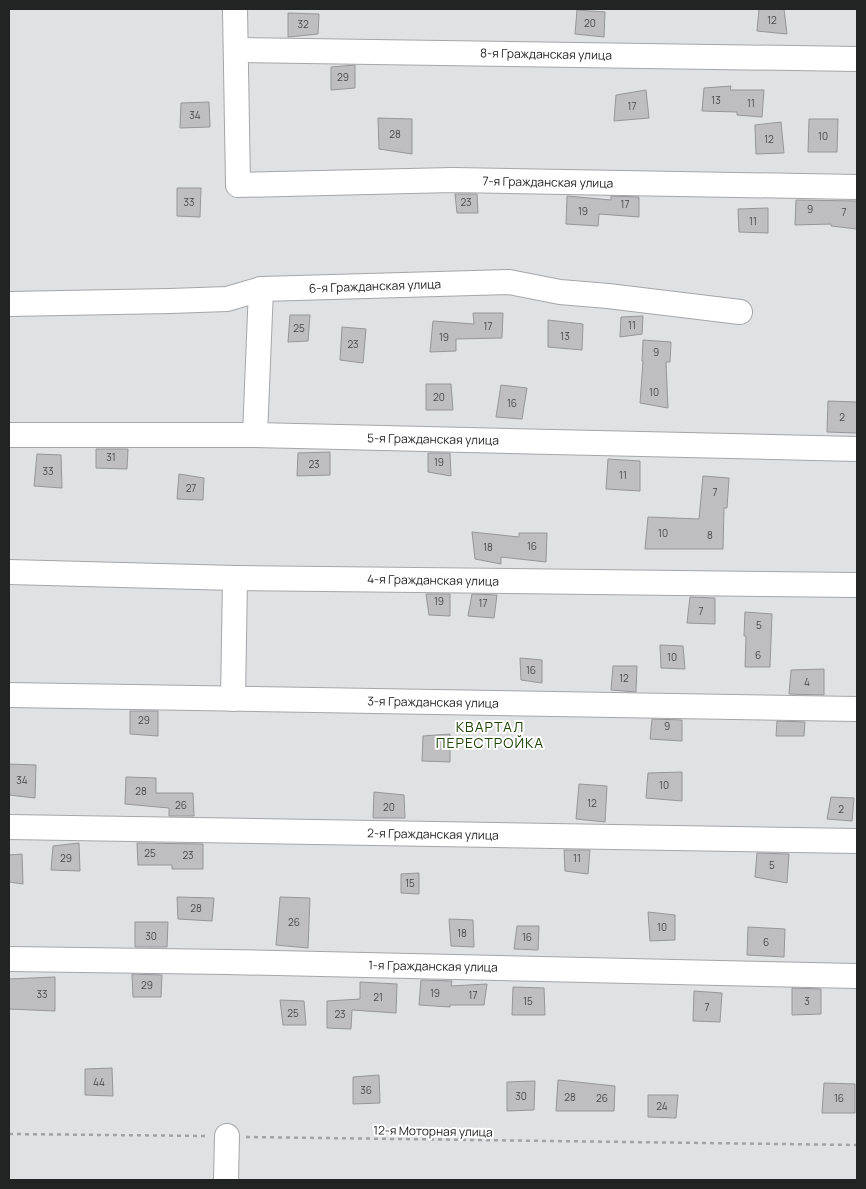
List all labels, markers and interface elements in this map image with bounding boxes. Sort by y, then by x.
house number: 12 [767,13,777,27]
house number: 20 [584,16,596,30]
house number: 32 [297,17,309,31]
street label: 8-я Гражданская улица [480,44,612,64]
house number: 29 [337,70,349,84]
house number: 13 [711,93,721,107]
house number: 11 [747,96,755,110]
house number: 17 [628,99,636,113]
house number: 34 [189,108,201,122]
house number: 28 [389,127,401,141]
house number: 10 [818,129,828,143]
house number: 12 [764,132,774,146]
street label: 7-я Гражданская улица [482,172,614,192]
house number: 33 [183,195,195,209]
house number: 23 [460,195,472,209]
house number: 17 [621,197,629,211]
house number: 9 [807,202,813,216]
house number: 19 [578,204,588,218]
house number: 7 [841,205,847,219]
house number: 11 [749,214,757,228]
street label: 6-я Гражданская улица [309,275,441,297]
house number: 11 [628,318,636,332]
house number: 17 [484,319,492,333]
house number: 25 [293,321,305,335]
house number: 13 [560,329,570,343]
house number: 19 [439,330,449,344]
house number: 23 [347,337,359,351]
house number: 9 [653,345,659,359]
house number: 10 [649,385,659,399]
house number: 20 [433,390,445,404]
house number: 16 [507,396,517,410]
house number: 2 [839,410,845,424]
street label: 5-я Гражданская улица [367,429,499,449]
house number: 31 [106,450,116,464]
house number: 19 [434,455,444,469]
house number: 23 [308,457,320,471]
house number: 33 [42,464,54,478]
house number: 11 [619,468,627,482]
house number: 27 [186,481,196,495]
house number: 7 [712,485,718,499]
house number: 10 [658,526,668,540]
house number: 8 [707,528,713,542]
house number: 16 [527,539,537,553]
house number: 18 [483,540,493,554]
street label: 4-я Гражданская улица [367,570,499,590]
house number: 19 [434,594,444,608]
house number: 17 [479,596,487,610]
house number: 7 [698,604,704,618]
house number: 5 [756,618,762,632]
house number: 6 [755,648,761,662]
house number: 10 [667,650,677,664]
house number: 16 [526,663,536,677]
house number: 12 [619,671,629,685]
house number: 4 [804,675,810,689]
street label: 3-я Гражданская улица [367,692,499,712]
house number: 29 [138,713,150,727]
district label: КВАРТАЛ ПЕРЕСТРОЙКА [436,717,544,752]
house number: 9 [664,719,670,733]
house number: 34 [16,773,28,787]
house number: 10 [659,778,669,792]
house number: 28 [135,784,147,798]
house number: 12 [587,796,597,810]
house number: 26 [175,798,187,812]
house number: 20 [383,800,395,814]
house number: 2 [838,802,844,816]
street label: 2-я Гражданская улица [367,824,499,844]
house number: 25 [144,846,156,860]
house number: 23 [182,848,194,862]
house number: 29 [60,851,72,865]
house number: 11 [573,851,581,865]
house number: 5 [769,858,775,872]
house number: 15 [405,876,415,890]
house number: 28 [190,901,202,915]
house number: 26 [288,915,300,929]
house number: 10 [657,920,667,934]
house number: 18 [457,926,467,940]
house number: 30 [145,929,157,943]
house number: 16 [522,930,532,944]
house number: 6 [763,935,769,949]
street label: 1-я Гражданская улица [368,956,498,976]
house number: 29 [141,978,153,992]
house number: 19 [430,986,440,1000]
house number: 33 [36,987,48,1001]
house number: 17 [469,988,477,1002]
house number: 21 [373,990,383,1004]
house number: 15 [523,994,533,1008]
house number: 3 [804,994,810,1008]
house number: 7 [704,1000,710,1014]
house number: 25 [287,1006,299,1020]
house number: 23 [334,1007,346,1021]
house number: 44 [93,1075,105,1089]
house number: 36 [360,1083,372,1097]
house number: 30 [515,1089,527,1103]
house number: 28 [564,1090,576,1104]
house number: 26 [596,1091,608,1105]
house number: 16 [834,1091,844,1105]
house number: 24 [656,1099,668,1113]
street label: 12-я Моторная улица [373,1121,493,1141]

